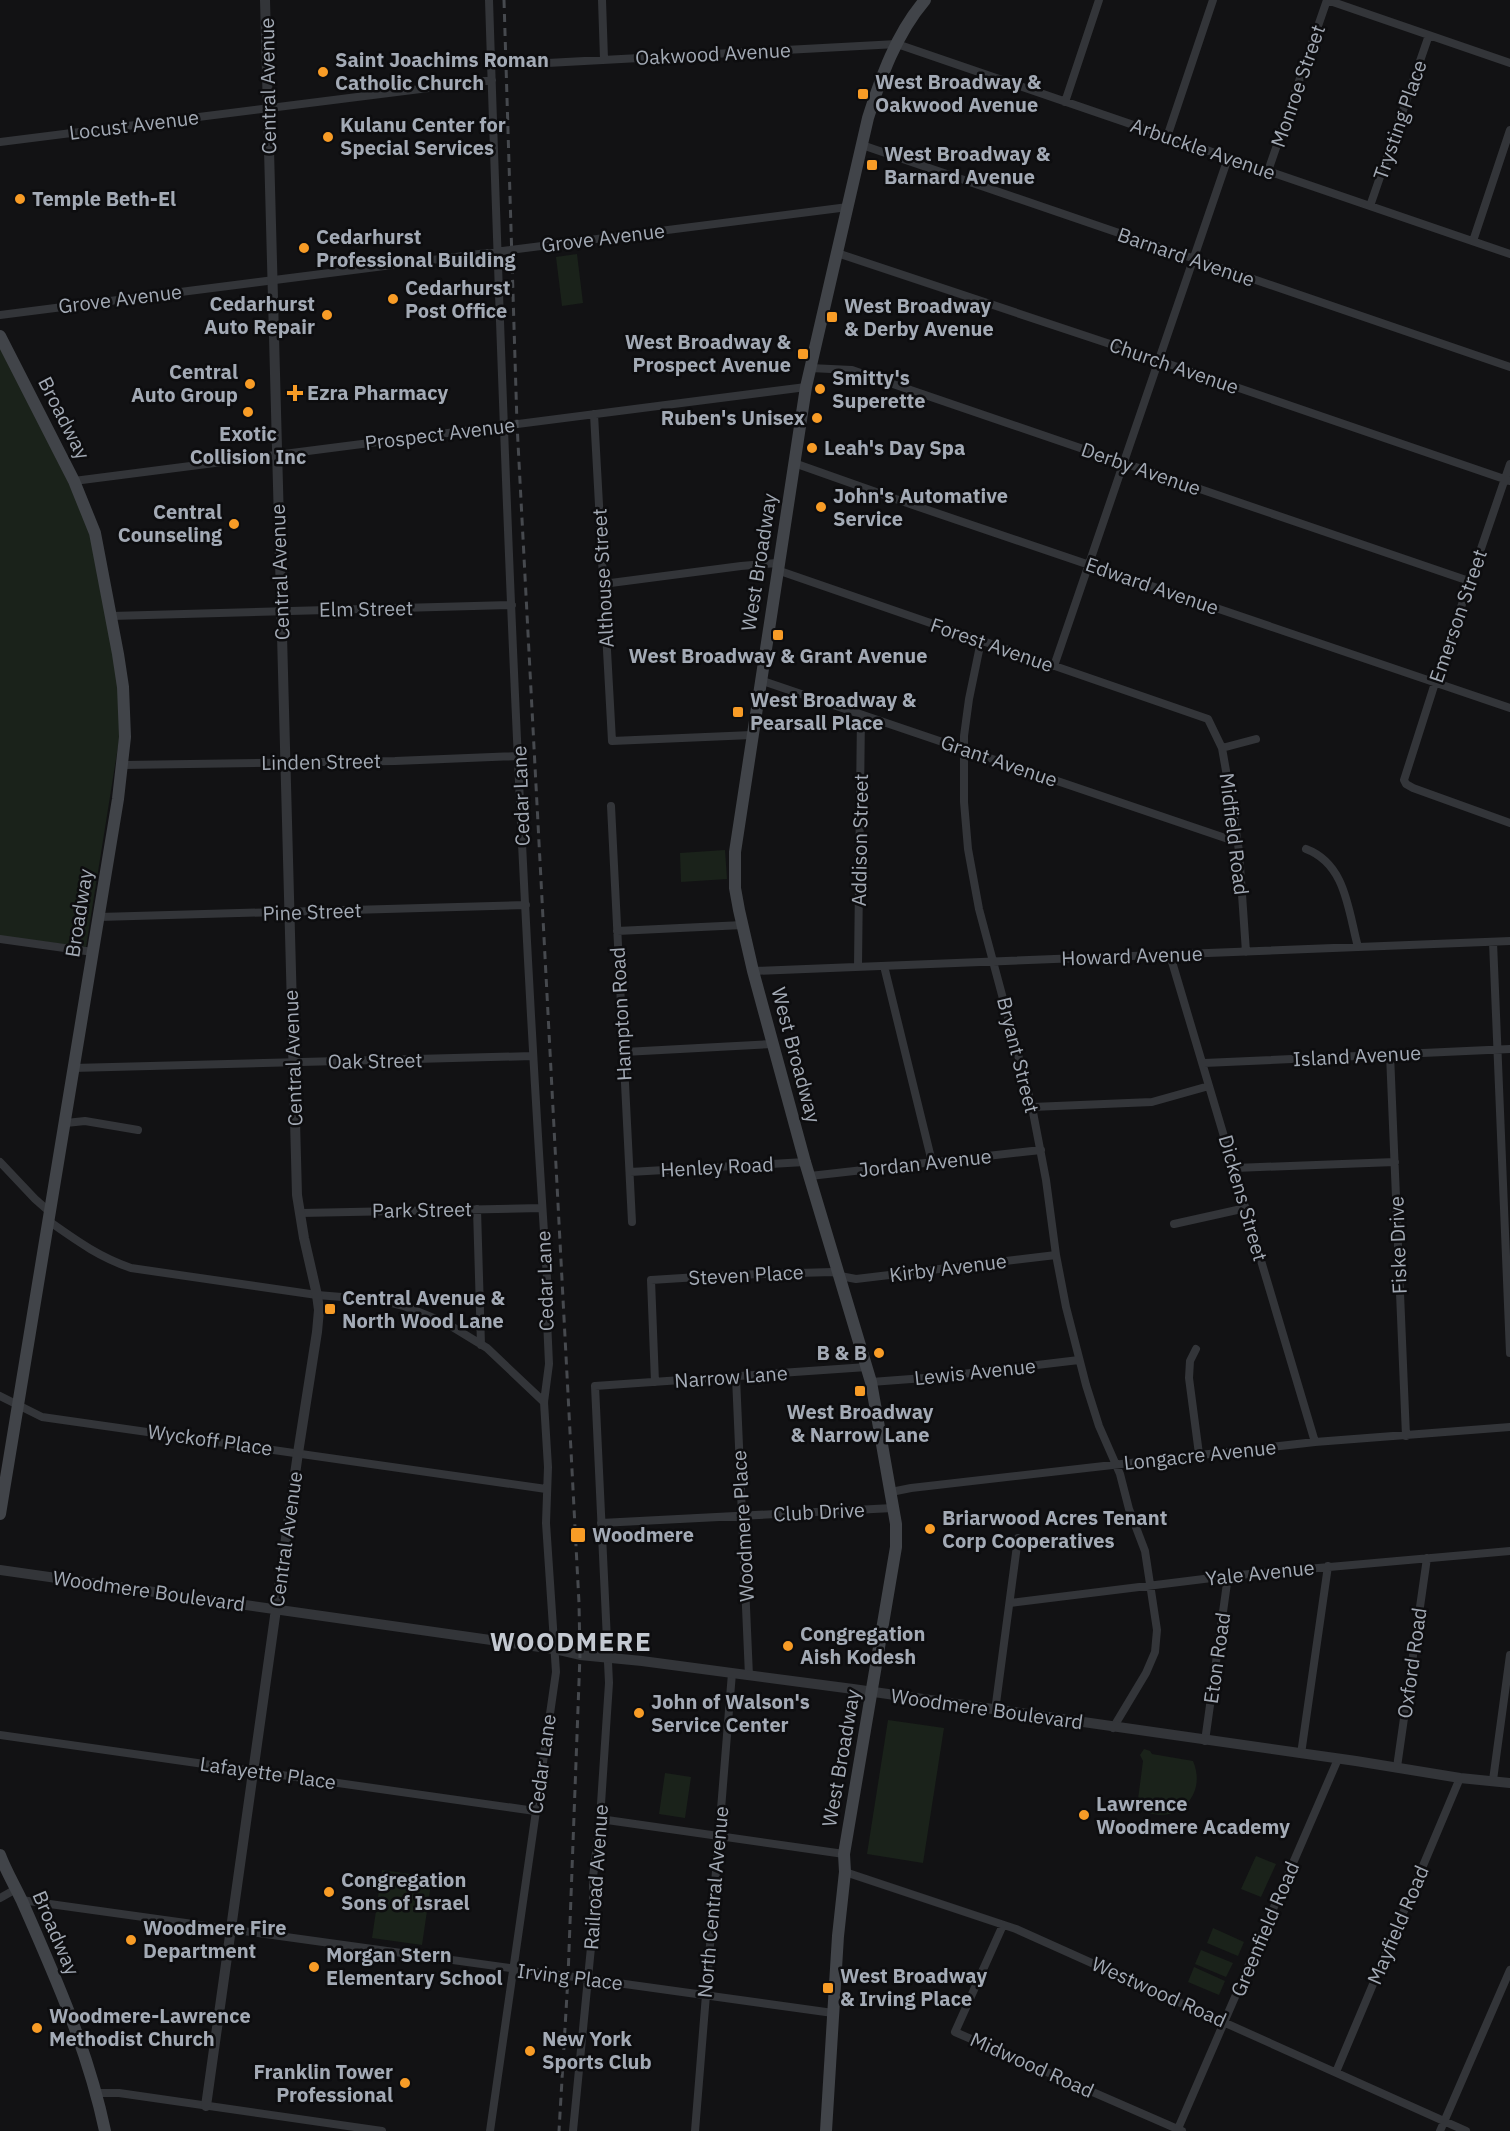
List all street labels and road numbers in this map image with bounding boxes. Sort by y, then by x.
street label: Central Avenue [253,17,282,155]
street label: Monroe Street [1264,21,1331,151]
street label: Oakwood Avenue [634,36,792,71]
street label: Trysting Place [1366,56,1433,184]
street label: Locust Avenue [67,103,200,146]
street label: Arbuckle Avenue [1127,111,1279,186]
street label: Grove Avenue [540,217,666,258]
street label: Barnard Avenue [1114,220,1258,293]
street label: Grove Avenue [57,278,183,319]
street label: Church Avenue [1106,331,1243,400]
street label: Broadway [32,372,97,464]
street label: Prospect Avenue [363,411,517,456]
street label: Derby Avenue [1078,435,1205,502]
street label: West Broadway [734,491,783,633]
street label: Central Avenue [264,503,295,641]
street label: Althouse Street [585,508,620,648]
street label: Emerson Street [1422,546,1493,686]
street label: Edward Avenue [1082,550,1222,621]
street label: Elm Street [319,594,413,623]
street label: Forest Avenue [927,611,1057,678]
street label: Grant Avenue [937,728,1061,793]
street label: Cedar Lane [505,745,536,847]
street label: Linden Street [261,747,381,776]
street label: Midfield Road [1214,771,1255,897]
street label: Addison Street [845,773,874,907]
street label: Broadway [58,867,99,959]
street label: Pine Street [262,896,362,927]
street label: Howard Avenue [1061,940,1203,971]
street label: Hampton Road [604,946,637,1082]
street label: West Broadway [765,984,828,1126]
street label: Central Avenue [277,989,308,1127]
street label: Bryant Street [991,994,1046,1116]
street label: Island Avenue [1292,1039,1422,1072]
street label: Oak Street [327,1046,423,1075]
street label: Dickens Street [1213,1131,1274,1264]
street label: Jordan Avenue [857,1142,993,1183]
street label: Henley Road [660,1150,774,1183]
street label: Park Street [372,1195,472,1224]
street label: Fiske Drive [1382,1195,1413,1295]
street label: Cedar Lane [529,1230,560,1332]
street label: Kirby Avenue [888,1247,1008,1288]
street label: Steven Place [688,1258,804,1291]
street label: Lewis Avenue [913,1352,1037,1391]
street label: Narrow Lane [673,1359,789,1394]
street label: Wyckoff Place [146,1417,274,1462]
street label: Longacre Avenue [1122,1433,1278,1476]
street label: Woodmere Place [725,1449,760,1603]
street label: Central Avenue [263,1469,308,1608]
street label: Club Drive [772,1496,866,1527]
street label: Yale Avenue [1204,1553,1316,1592]
street label: Woodmere Boulevard [51,1564,247,1617]
street label: Oxford Road [1390,1606,1433,1720]
street label: Eton Road [1197,1611,1236,1705]
street label: Woodmere Boulevard [889,1682,1085,1735]
street label: West Broadway [815,1687,866,1829]
street label: Cedar Lane [521,1712,562,1816]
street label: Lafayette Place [198,1750,338,1795]
street label: Railroad Avenue [577,1803,614,1951]
street label: North Central Avenue [691,1805,734,1999]
street label: Greenfield Road [1224,1857,1305,2001]
street label: Mayfield Road [1360,1861,1435,1988]
street label: Broadway [27,1886,86,1979]
street label: Westwood Road [1087,1950,1231,2033]
street label: Irving Place [516,1957,624,1996]
street label: Midwood Road [966,2025,1098,2104]

